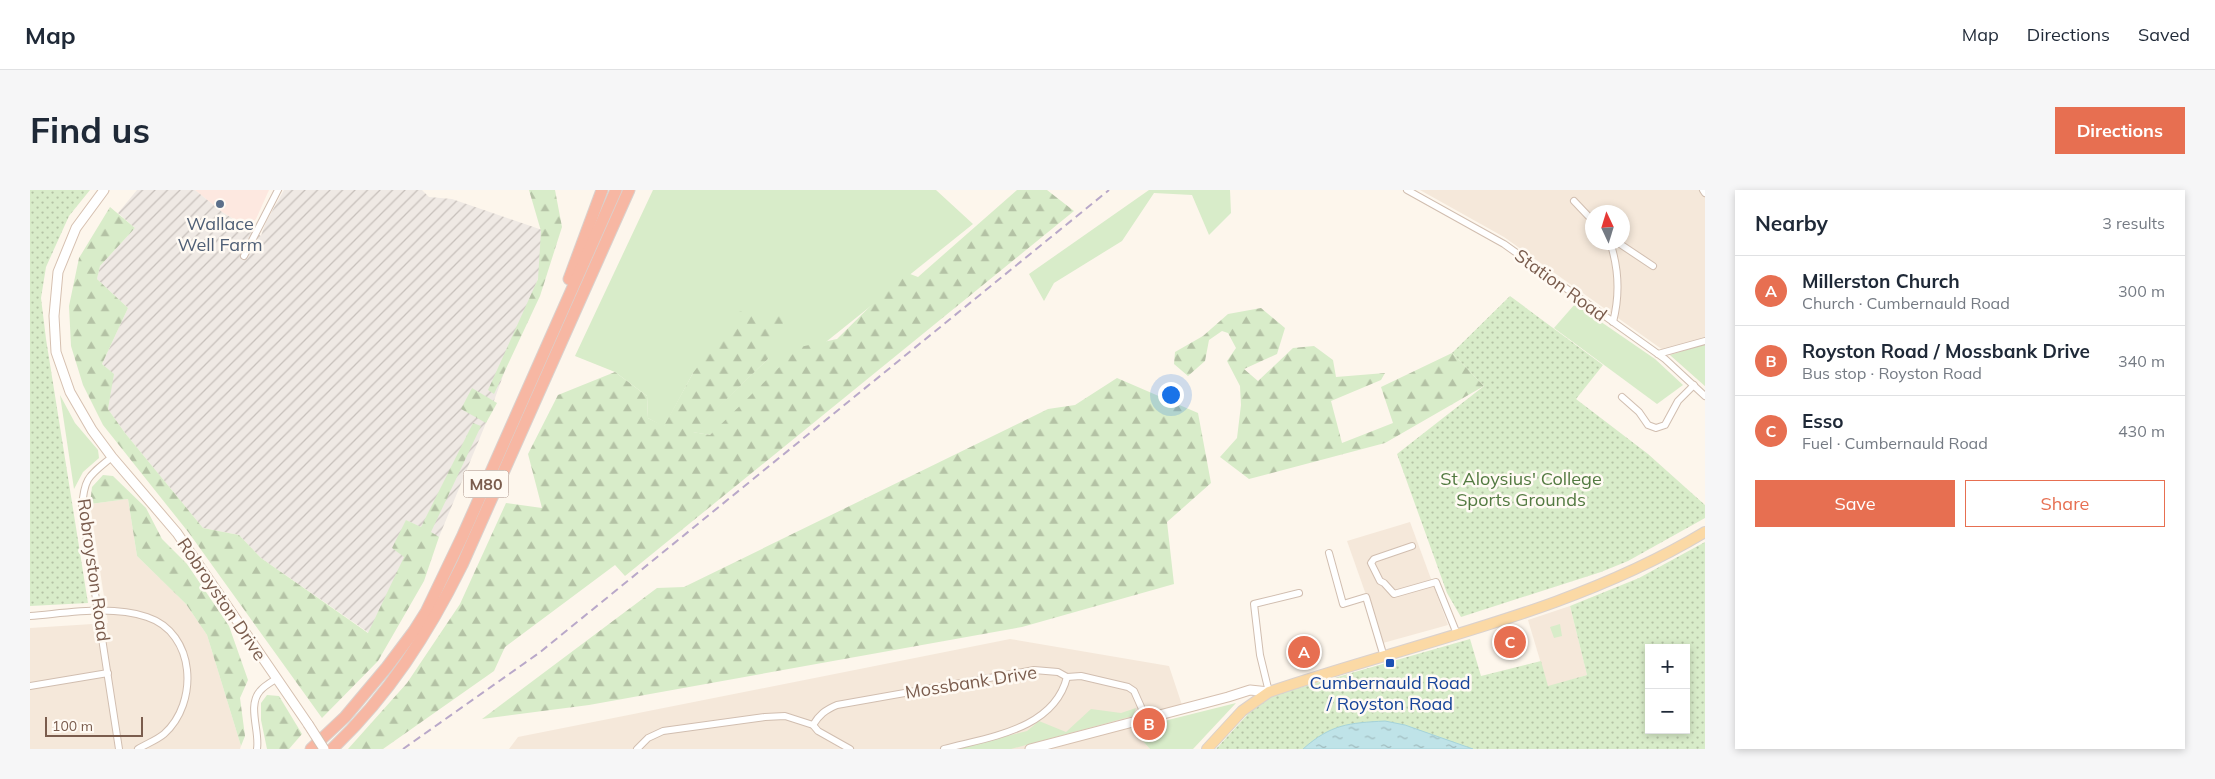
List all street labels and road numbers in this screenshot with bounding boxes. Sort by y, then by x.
street label: Station Road [1510,244,1612,326]
road number: M80 [464,470,508,498]
street label: Robroyston Road [73,497,115,643]
street label: Robroyston Drive [172,533,272,665]
street label: Mossbank Drive [903,660,1039,704]

